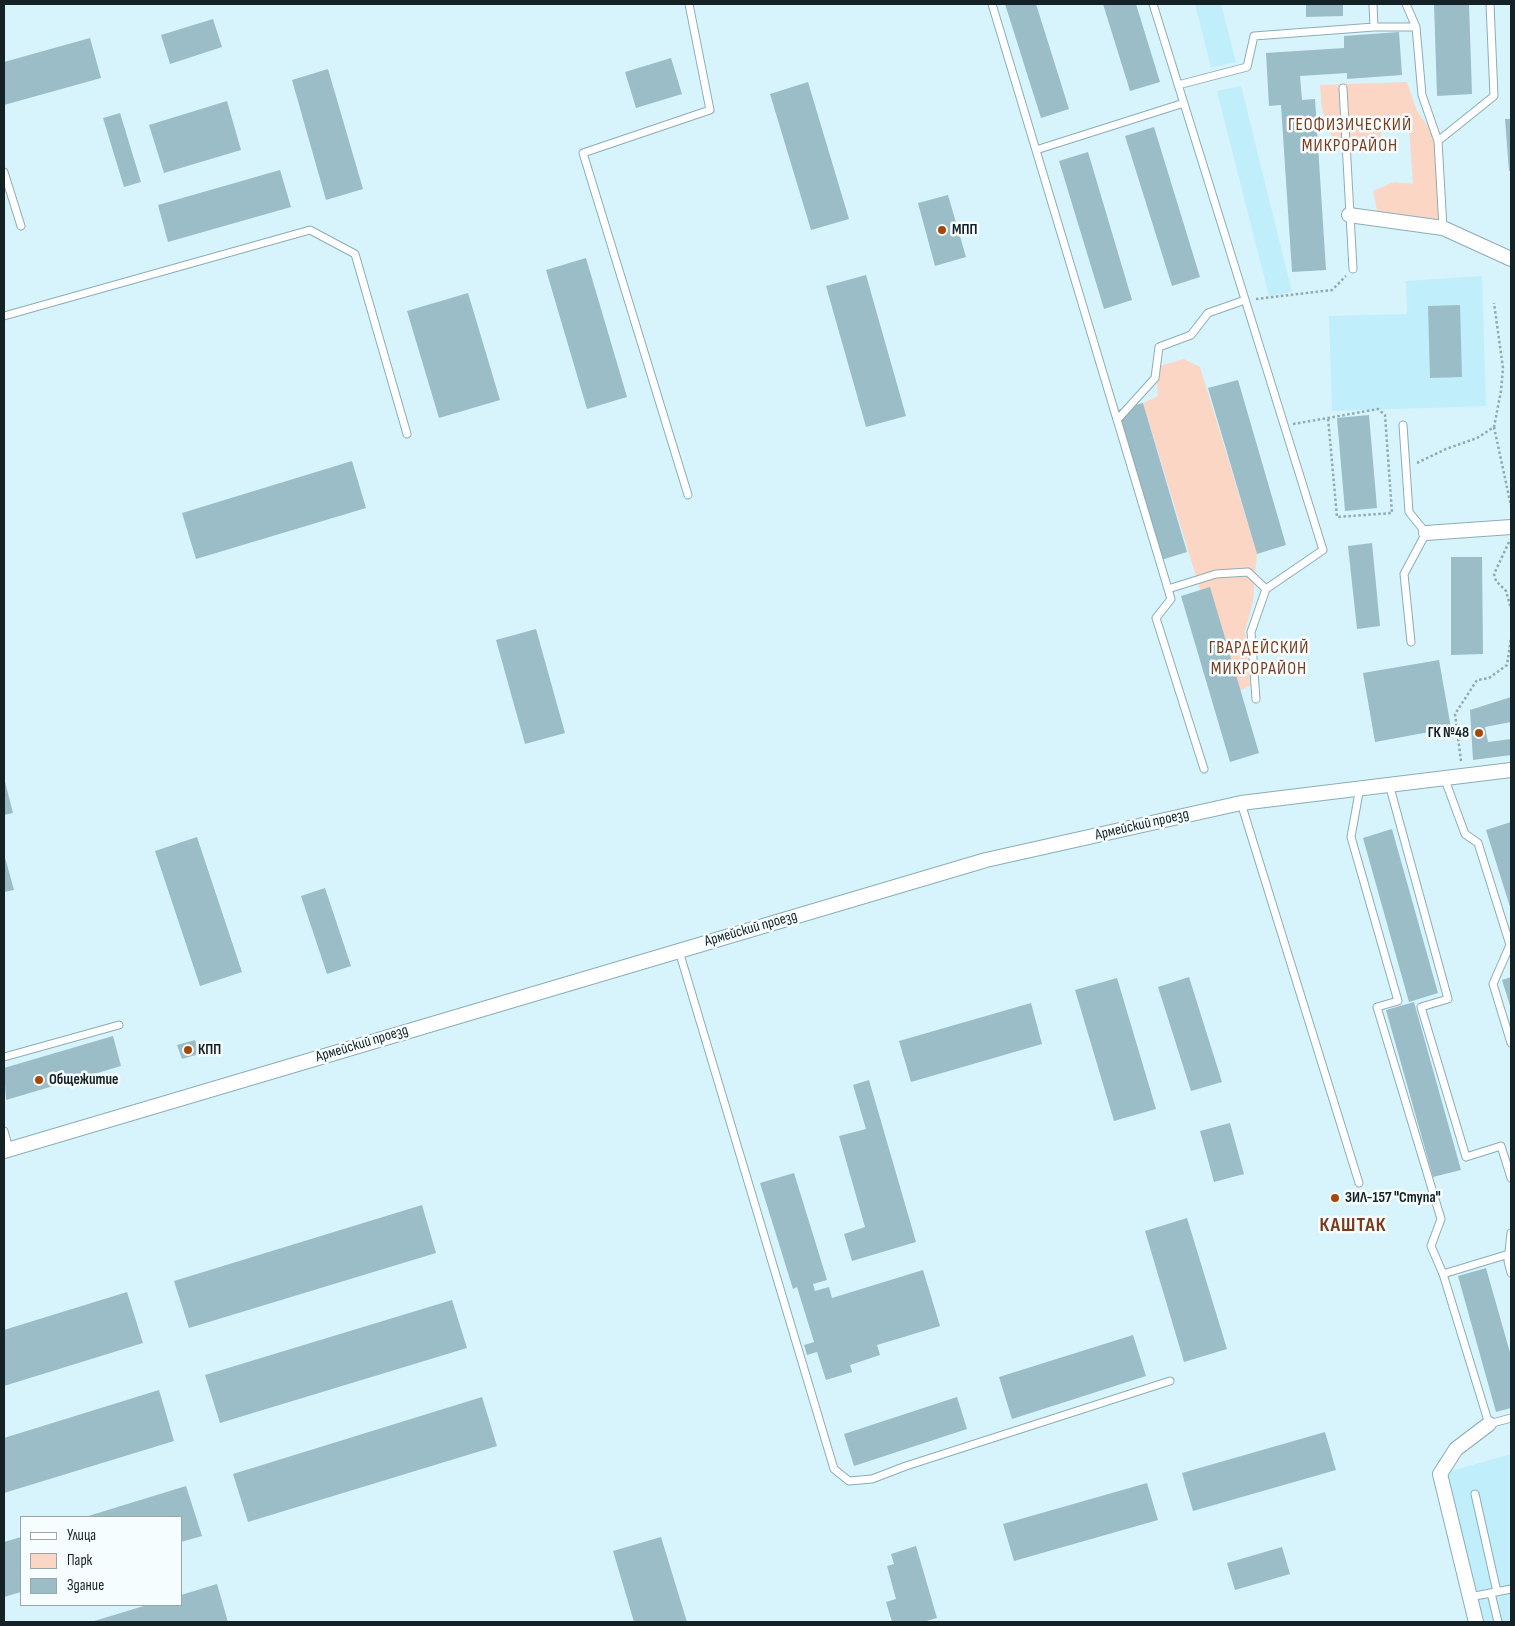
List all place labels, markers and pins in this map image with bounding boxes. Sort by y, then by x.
place label: МПП [952,221,977,239]
marker: МПП [936,224,948,236]
place label: ГК №48 [1428,724,1469,742]
marker: ГК №48 [1473,727,1485,739]
place label: КПП [198,1041,221,1059]
marker: КПП [182,1044,194,1056]
place label: Общежитие [49,1071,118,1089]
marker: Общежитие [33,1074,45,1086]
place label: ЗИЛ-157 "Ступа" [1345,1189,1441,1207]
marker: ЗИЛ-157 "Ступа" [1329,1192,1341,1204]

